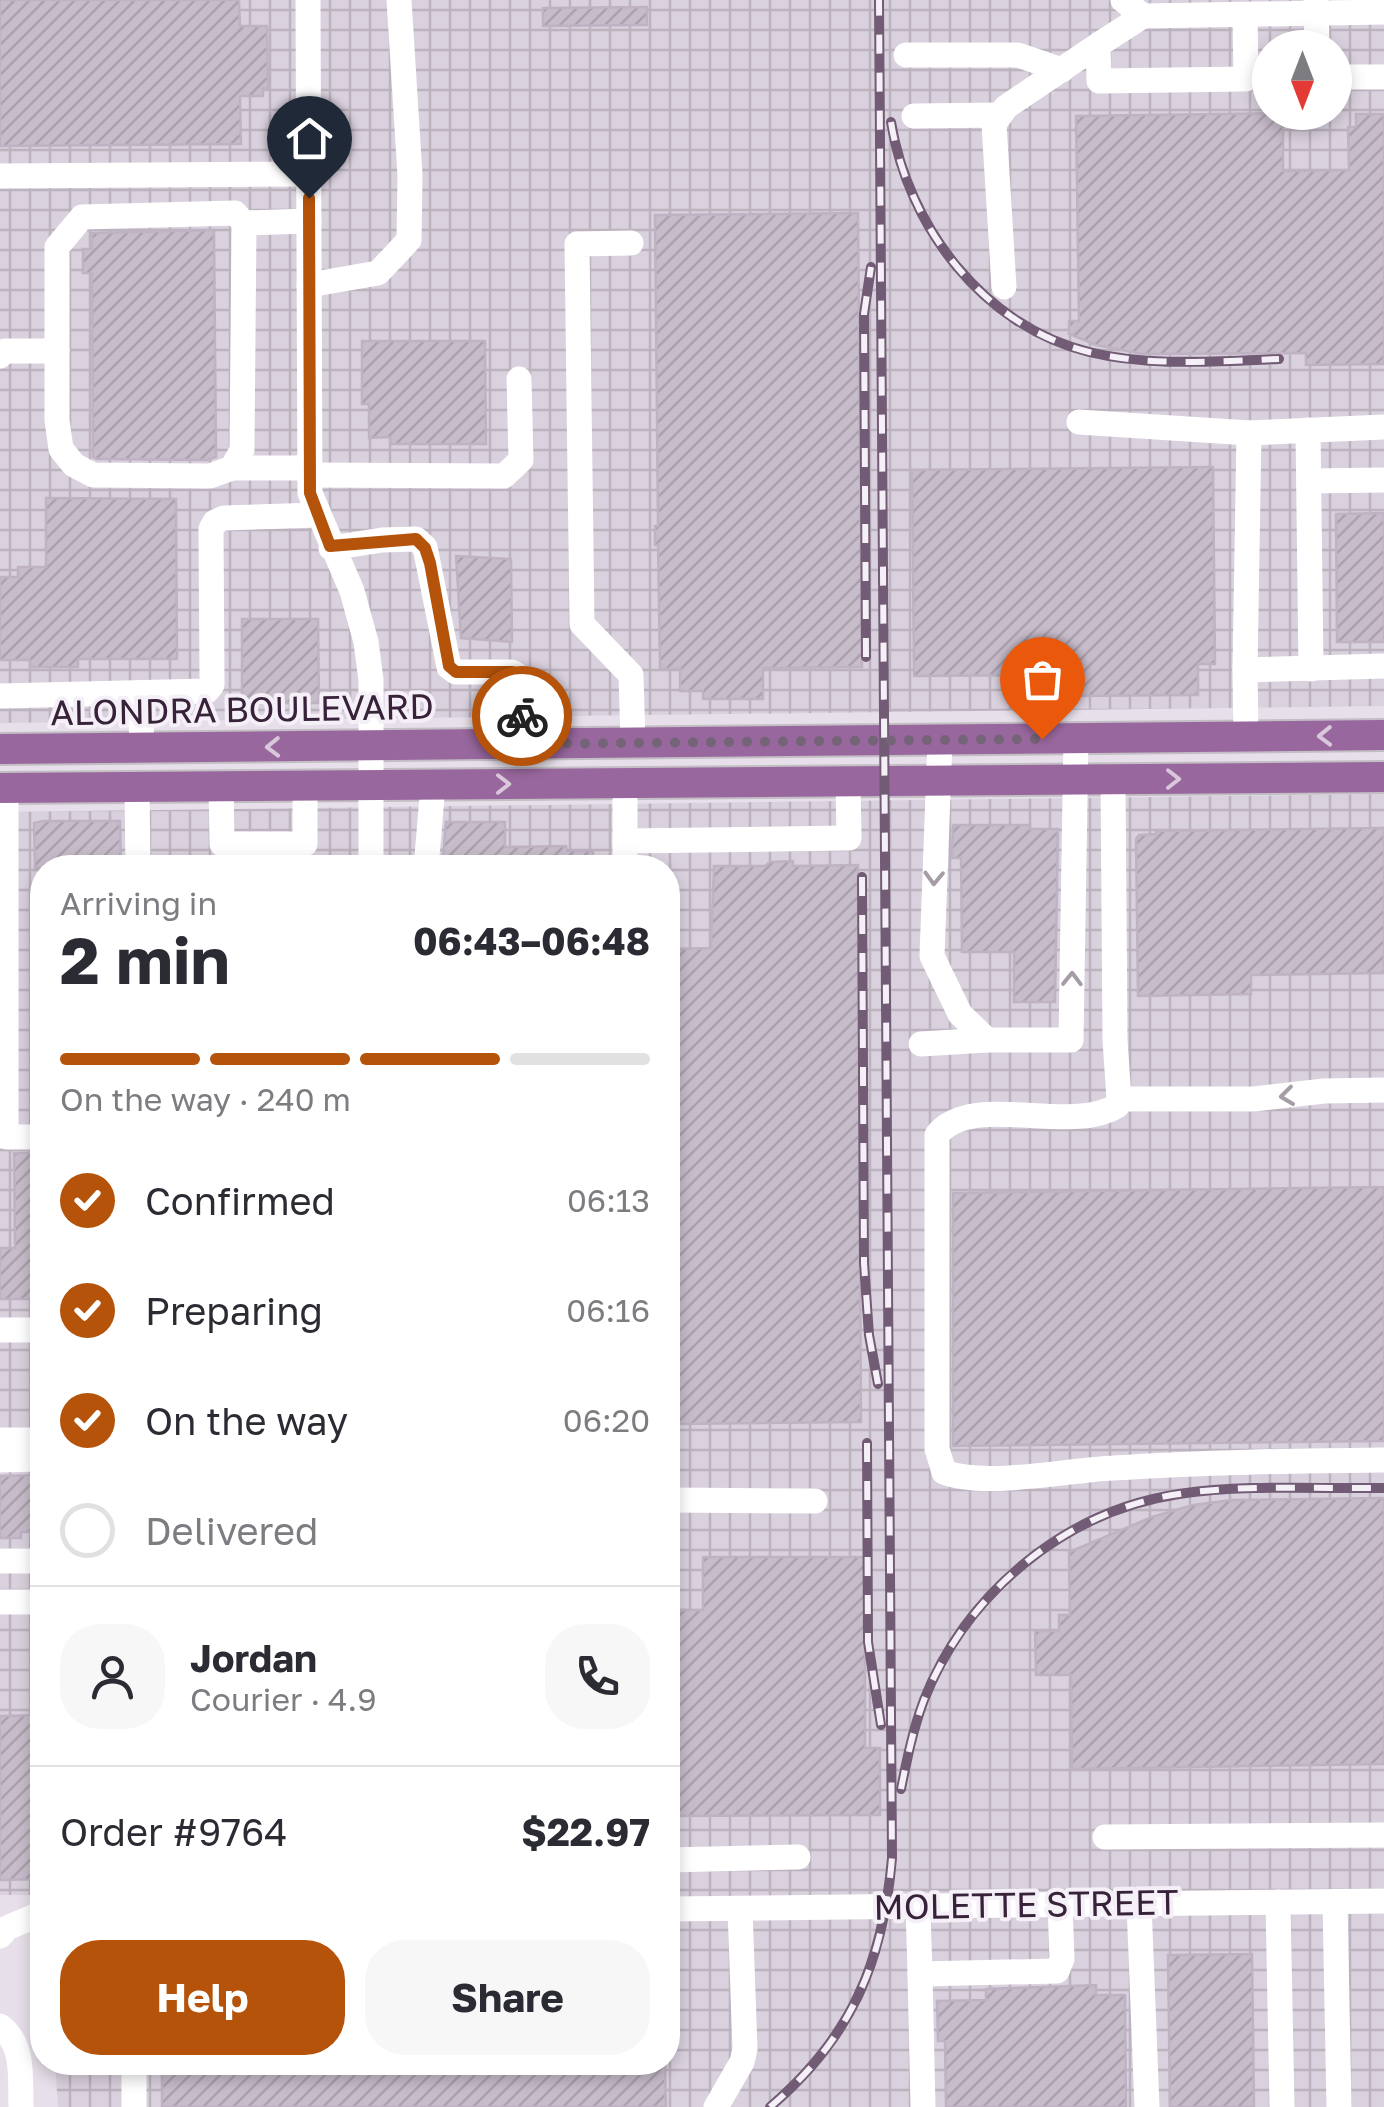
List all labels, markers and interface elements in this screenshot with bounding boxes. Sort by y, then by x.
north arrow [1252,30,1352,130]
map controls [1252,30,1352,130]
pin [267,96,352,199]
icon: home [282,111,337,166]
pin [1000,637,1085,740]
icon: bag [1015,652,1070,707]
courier [472,666,572,766]
street label: ALONDRA BOULEVARD [50,685,434,733]
icon: bike [495,689,550,744]
one-way arrow [1317,725,1332,747]
one-way arrow [265,736,281,757]
one-way arrow [1166,768,1182,790]
one-way arrow [496,773,512,795]
one-way arrow [923,871,944,887]
text: Arriving in [60,884,217,922]
text: 06:43–06:48 [413,918,650,963]
text: 2 min [60,920,230,998]
one-way arrow [1062,970,1083,986]
text: On the way · 240 m [60,1080,351,1118]
one-way arrow [1278,1085,1294,1106]
icon: check [60,1173,115,1228]
text: Confirmed [145,1178,335,1223]
text: 06:13 [567,1181,650,1219]
icon: check [60,1283,115,1338]
text: Preparing [145,1288,323,1333]
text: 06:16 [566,1291,650,1329]
icon: check [60,1393,115,1448]
text: On the way [145,1398,348,1443]
text: 06:20 [563,1401,650,1439]
text: Delivered [145,1508,318,1553]
button: person [60,1624,165,1729]
button: phone [545,1624,650,1729]
text: Jordan [190,1635,317,1680]
text: Courier · 4.9 [190,1680,377,1718]
text: Order #9764 [60,1809,287,1854]
text: $22.97 [521,1809,650,1854]
street label: MOLETTE STREET [873,1880,1179,1928]
button: Help [60,1940,345,2055]
button: Share [365,1940,650,2055]

